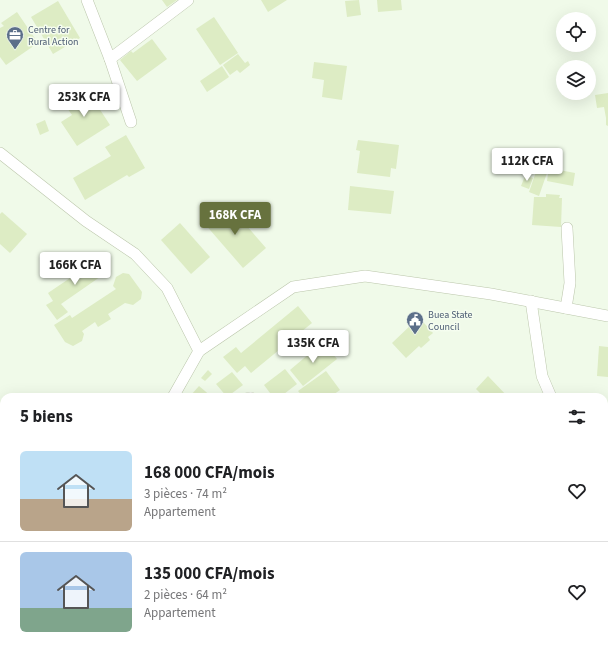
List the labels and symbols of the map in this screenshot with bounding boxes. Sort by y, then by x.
place label: Centre for Rural Action [28,23,79,49]
office icon: Centre for Rural Action [5,25,25,50]
pin: 253K CFA [43,84,125,118]
pin: 112K CFA [486,148,568,182]
pin: 168K CFA [194,202,276,236]
pin: 166K CFA [34,252,116,286]
place label: Buea State Council [428,308,473,334]
public building icon: Buea State Council [405,310,425,335]
pin: 135K CFA [272,330,354,364]

